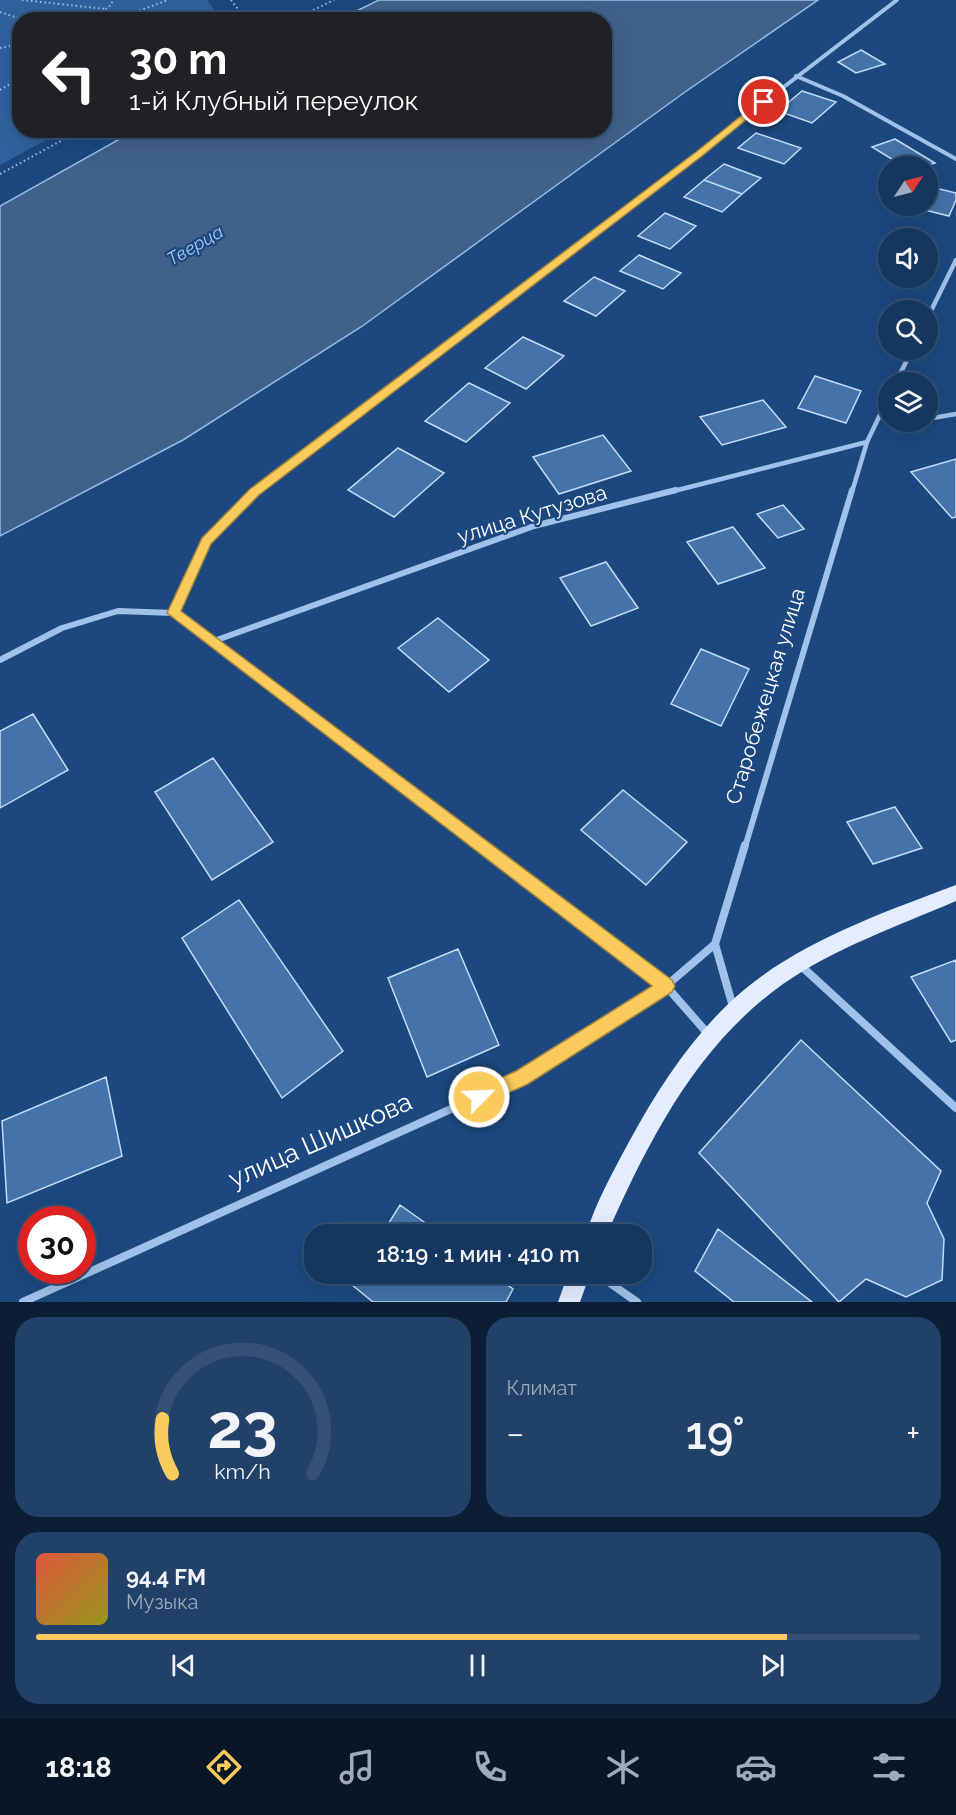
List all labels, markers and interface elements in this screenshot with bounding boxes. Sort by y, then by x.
text: 30 m [129,35,227,84]
icon: left [30,36,108,114]
pin [738,76,789,127]
text: 1-й Клубный переулок [129,85,418,116]
icon: arrive [747,85,780,118]
north arrow [878,156,938,216]
map controls [878,156,938,432]
water label: Тверца [163,220,227,269]
button: sound [878,228,938,288]
button: search [878,300,938,360]
button: layers [878,372,938,432]
street label: улица Кутузова [454,479,610,549]
street label: Старобежецкая улица [720,585,810,807]
position arrow [447,1065,511,1129]
street label: улица Шишкова [224,1086,416,1194]
speed limit sign: 30 [18,1206,96,1284]
text: 18:19 · 1 мин · 410 m [376,1241,580,1267]
text: Климат [507,1376,577,1400]
text: 23 [208,1389,278,1463]
text: 19° [686,1407,745,1460]
text: − [507,1414,524,1453]
text: + [906,1414,920,1453]
text: km/h [214,1459,271,1484]
text: 94.4 FM [126,1564,206,1590]
text: Музыка [126,1590,198,1614]
icon: previous [167,1649,200,1682]
icon: pause [461,1649,494,1682]
icon: next [756,1649,789,1682]
icon: directions [203,1746,245,1788]
icon: music [336,1746,378,1788]
icon: phone [469,1746,511,1788]
icon: climate [602,1746,644,1788]
icon: car [735,1746,777,1788]
icon: filters [868,1746,910,1788]
text: 18:18 [46,1752,112,1783]

